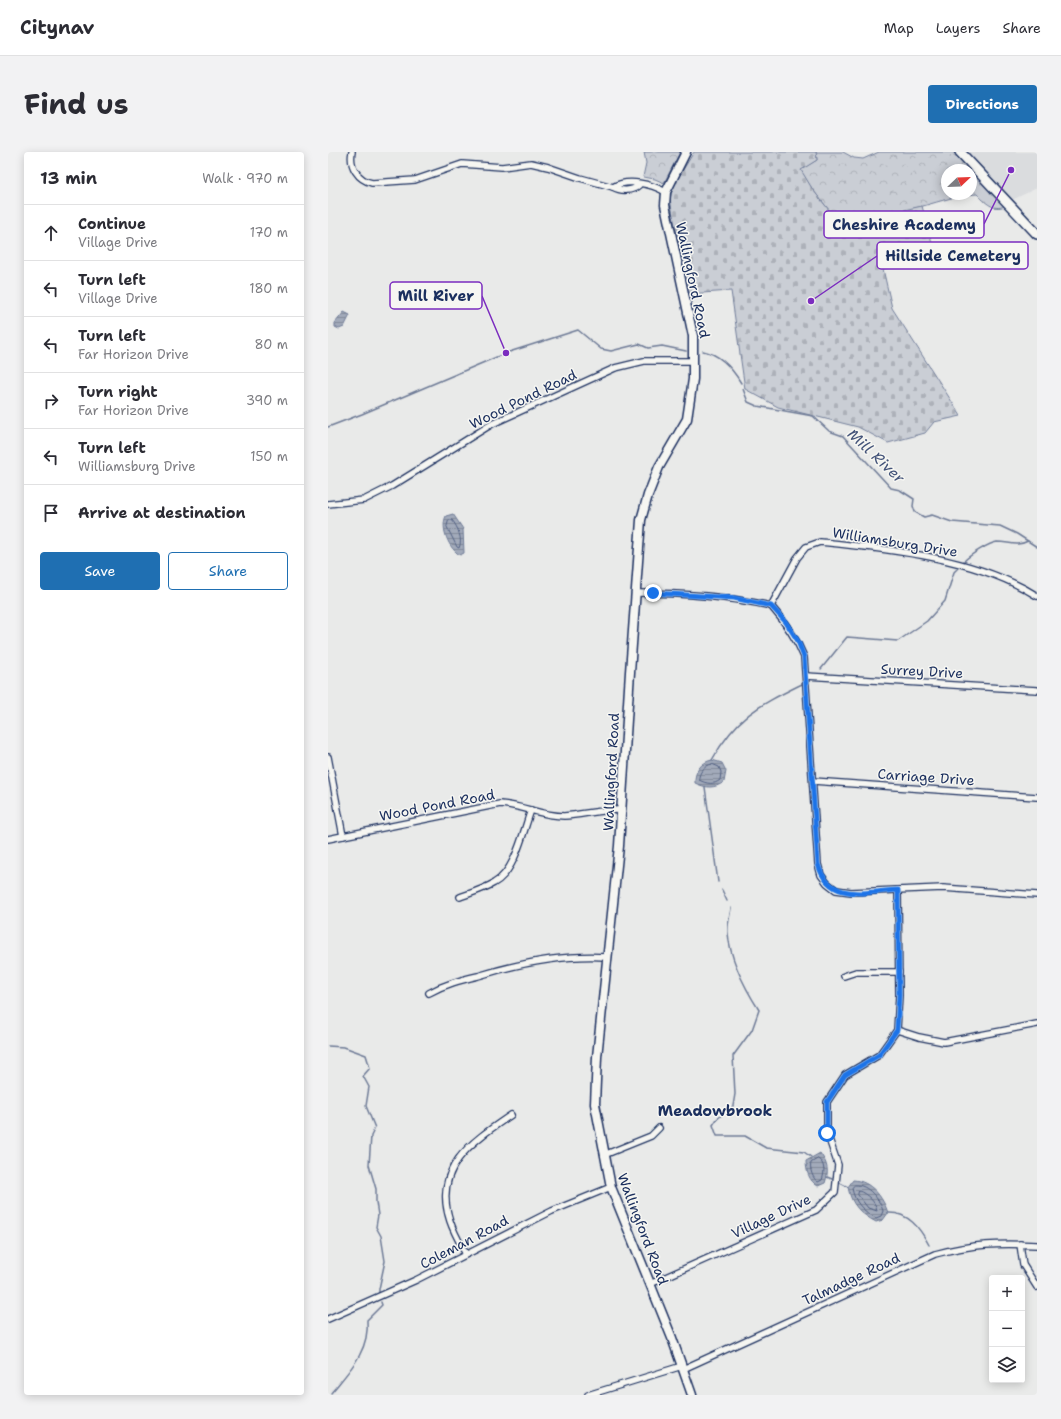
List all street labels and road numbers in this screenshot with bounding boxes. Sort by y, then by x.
street label: Wallingford Road [672,220,714,340]
street label: Wood Pond Road [466,365,580,433]
street label: Williamsburg Drive [831,523,959,561]
street label: Surrey Drive [880,660,964,682]
street label: Wallingford Road [599,712,623,832]
street label: Carriage Drive [877,765,975,789]
street label: Wood Pond Road [378,785,496,825]
street label: Wallingford Road [613,1171,673,1288]
street label: Village Drive [728,1190,814,1242]
street label: Coleman Road [417,1211,512,1273]
street label: Talmadge Road [799,1248,903,1309]

